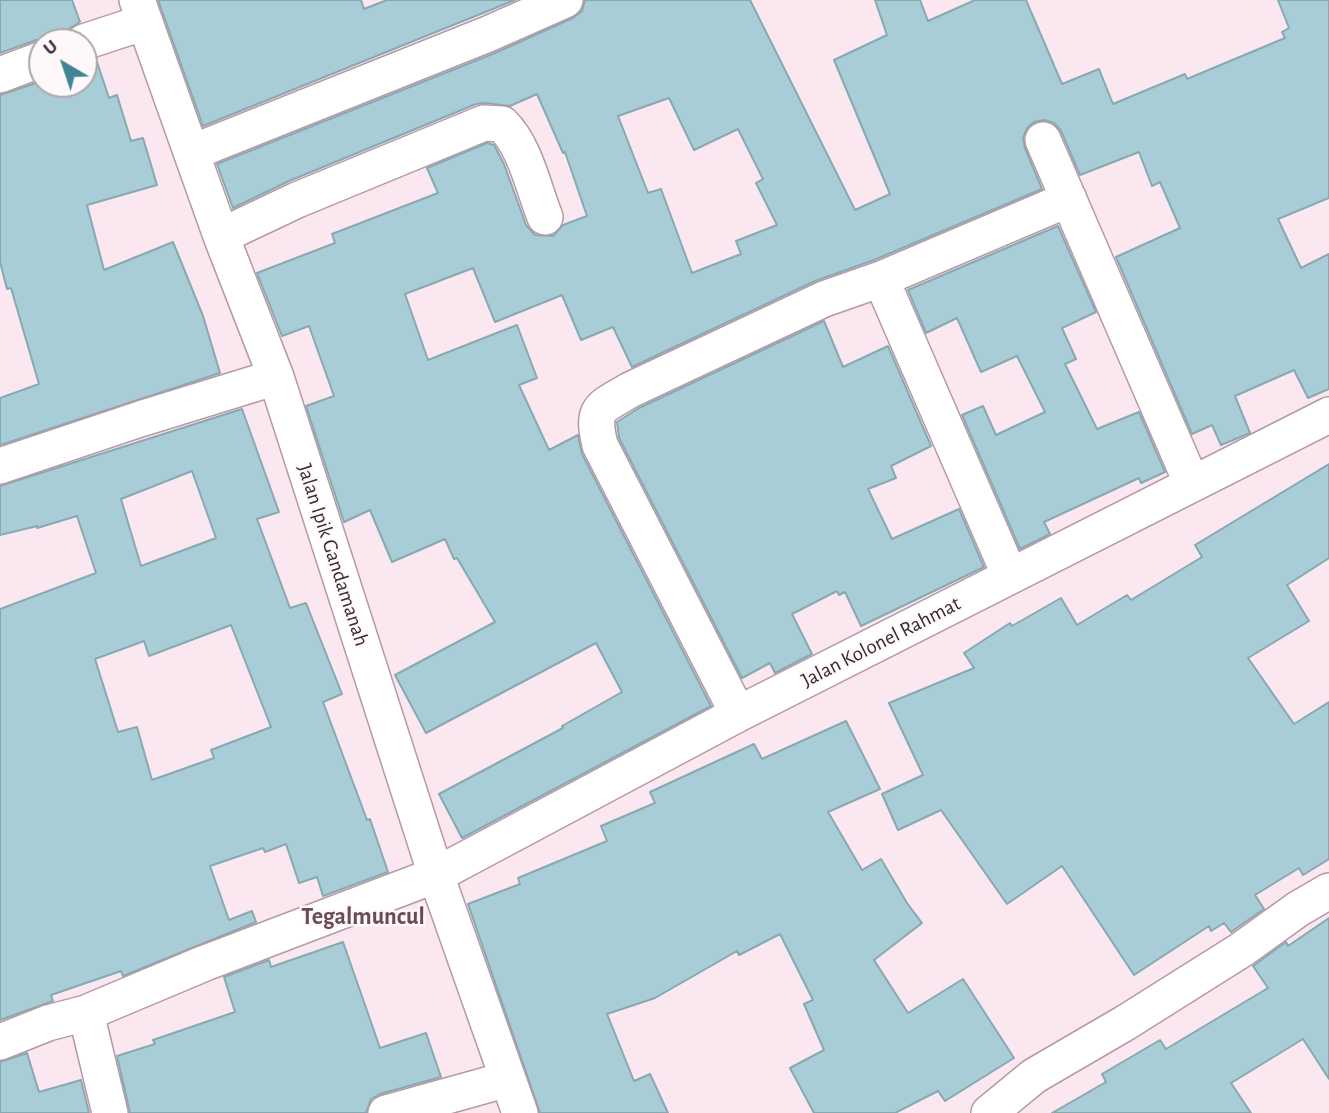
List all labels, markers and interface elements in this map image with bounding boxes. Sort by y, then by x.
north arrow [28,28,98,98]
text: U [40,37,61,59]
street label: Jalan Ipik Gandamanah [292,461,374,649]
street label: Jalan Kolonel Rahmat [797,591,965,693]
district label: Tegalmuncul [301,903,425,931]

